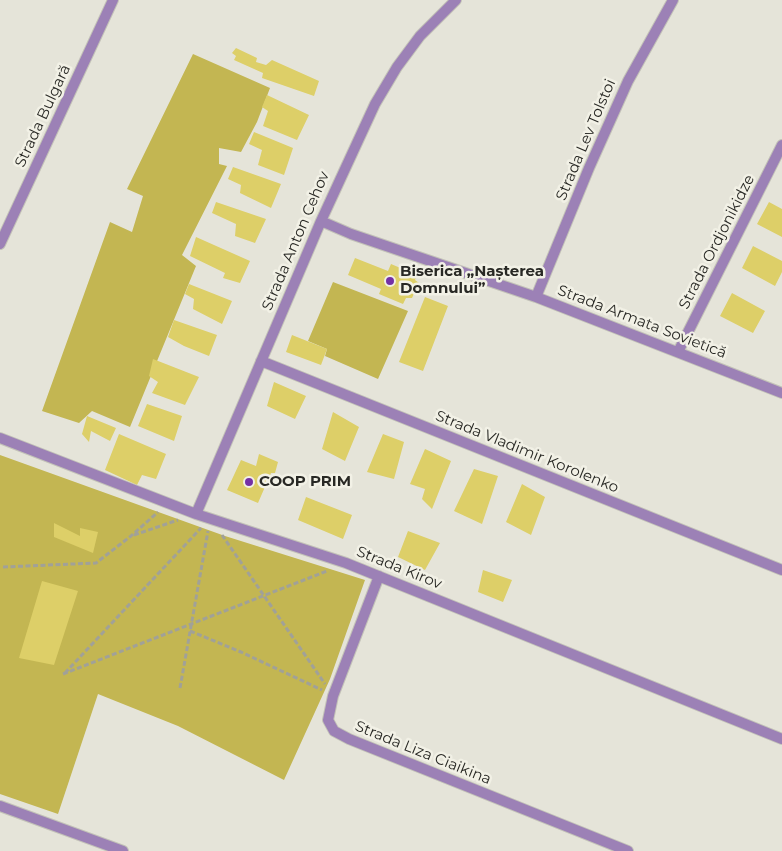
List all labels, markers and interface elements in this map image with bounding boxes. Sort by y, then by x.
street label: Strada Bulgară [11,62,75,170]
street label: Strada Lev Tolstoi [552,77,620,203]
street label: Strada Anton Cehov [259,169,333,313]
street label: Strada Ordjonikidze [675,172,759,312]
place label: Biserica „Nașterea Domnului” [400,263,544,298]
marker: Biserica „Nașterea Domnului” [384,275,396,287]
street label: Strada Armata Sovietică [555,281,729,363]
street label: Strada Vladimir Korolenko [433,407,621,497]
place label: COOP PRIM [259,473,351,491]
marker: COOP PRIM [243,476,255,488]
street label: Strada Kirov [354,543,444,593]
street label: Strada Liza Ciaikina [352,717,494,789]

